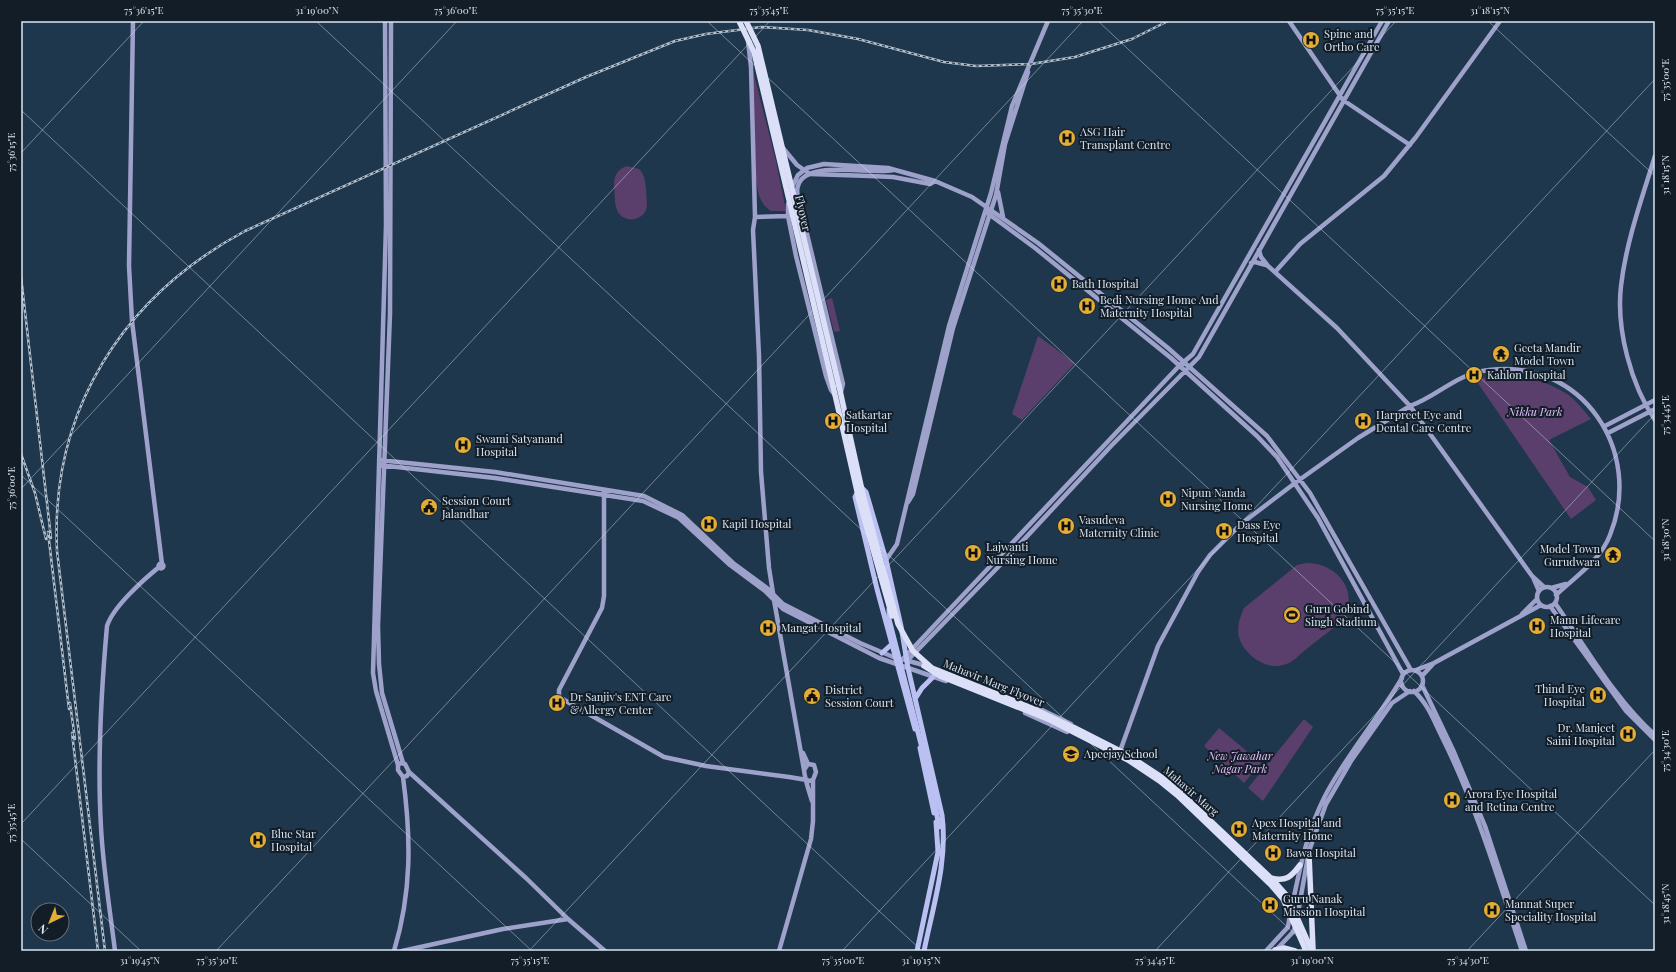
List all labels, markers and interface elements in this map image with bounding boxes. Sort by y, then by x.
text: 75°36'15"E [124,3,164,17]
text: 31°19'00"N [295,3,339,17]
text: 75°36'00"E [434,3,478,17]
text: 75°35'45"E [749,3,789,17]
text: 75°35'30"E [1061,3,1103,17]
text: 75°35'15"E [1376,3,1414,17]
text: 31°18'15"N [1470,3,1510,17]
place label: Spine and Ortho Care [1324,26,1380,54]
hospital icon: Spine and Ortho Care [1301,30,1321,50]
text: 75°35'00"E [1658,59,1672,101]
place label: ASG Hair Transplant Centre [1079,124,1171,152]
hospital icon: ASG Hair Transplant Centre [1057,128,1077,148]
text: 75°36'15"E [4,132,18,172]
text: 31°18'15"N [1658,155,1672,195]
street label: Flyover [792,193,815,232]
hospital icon: Bath Hospital [1049,274,1069,294]
place label: Bath Hospital [1072,276,1139,291]
place label: Bedi Nursing Home And Maternity Hospital [1100,292,1219,320]
hospital icon: Bedi Nursing Home And Maternity Hospital [1077,296,1097,316]
place label: Geeta Mandir Model Town [1514,340,1581,368]
temple icon: Geeta Mandir Model Town [1491,344,1511,364]
hospital icon: Kahlon Hospital [1464,365,1484,385]
place label: Kahlon Hospital [1487,367,1566,382]
text: 75°34'45"E [1658,395,1672,435]
park label: Nikku Park [1507,404,1563,419]
place label: Satkartar Hospital [846,407,892,435]
place label: Harpreet Eye and Dental Care Centre [1376,407,1472,435]
hospital icon: Satkartar Hospital [823,411,843,431]
hospital icon: Harpreet Eye and Dental Care Centre [1353,411,1373,431]
place label: Swami Satyanand Hospital [476,431,563,459]
hospital icon: Swami Satyanand Hospital [453,435,473,455]
text: 75°36'00"E [4,466,18,510]
place label: Nipun Nanda Nursing Home [1181,485,1253,513]
hospital icon: Nipun Nanda Nursing Home [1158,489,1178,509]
place label: Session Court Jalandhar [441,493,511,521]
public building icon: Session Court Jalandhar [419,497,439,517]
place label: Vasudeva Maternity Clinic [1078,512,1159,540]
hospital icon: Kapil Hospital [699,514,719,534]
place label: Kapil Hospital [722,516,791,531]
hospital icon: Vasudeva Maternity Clinic [1056,516,1076,536]
place label: Dass Eye Hospital [1237,517,1281,545]
text: 31°18'30"N [1658,519,1672,561]
hospital icon: Dass Eye Hospital [1214,521,1234,541]
place label: Lajwanti Nursing Home [986,539,1058,567]
place label: Model Town Gurudwara [1540,541,1601,569]
hospital icon: Lajwanti Nursing Home [963,543,983,563]
temple icon: Model Town Gurudwara [1603,545,1623,565]
place label: Guru Gobind Singh Stadium [1305,601,1377,629]
sports icon: Guru Gobind Singh Stadium [1282,605,1302,625]
place label: Mann Lifecare Hospital [1550,612,1621,640]
hospital icon: Mann Lifecare Hospital [1527,616,1547,636]
hospital icon: Mangat Hospital [758,618,778,638]
place label: Mangat Hospital [781,620,861,635]
street label: Mahavir Marg Flyover [941,655,1047,710]
place label: Thind Eye Hospital [1535,681,1585,709]
place label: District Session Court [825,682,894,710]
hospital icon: Thind Eye Hospital [1588,685,1608,705]
public building icon: District Session Court [802,686,822,706]
place label: Dr Sanjiv's ENT Care & Allergy Center [570,689,672,717]
hospital icon: Dr Sanjiv's ENT Care & Allergy Center [547,693,567,713]
place label: Dr. Manjeet Saini Hospital [1547,720,1615,748]
hospital icon: Dr. Manjeet Saini Hospital [1618,724,1638,744]
text: 75°34'30"E [1658,730,1672,772]
school or university icon: Apeejay School [1061,744,1081,764]
place label: Apeejay School [1083,746,1158,761]
park label: New Jawahar Nagar Park [1207,748,1273,776]
street label: Mahavir Marg [1161,762,1222,819]
place label: Arora Eye Hospital and Retina Centre [1464,786,1557,814]
hospital icon: Arora Eye Hospital and Retina Centre [1442,790,1462,810]
text: 75°35'45"E [4,803,18,843]
place label: Apex Hospital and Maternity Home [1251,815,1342,843]
hospital icon: Apex Hospital and Maternity Home [1229,819,1249,839]
place label: Blue Star Hospital [271,826,316,854]
hospital icon: Blue Star Hospital [248,830,268,850]
hospital icon: Bawa Hospital [1263,843,1283,863]
place label: Bawa Hospital [1286,845,1356,860]
text: 31°18'45"N [1658,884,1672,924]
place label: Guru Nanak Mission Hospital [1283,891,1365,919]
hospital icon: Guru Nanak Mission Hospital [1260,895,1280,915]
place label: Mannat Super Speciality Hospital [1505,896,1596,924]
hospital icon: Mannat Super Speciality Hospital [1482,900,1502,920]
north arrow [30,902,70,942]
text: N [35,921,51,938]
text: 31°19'45"N [120,953,160,967]
text: 75°35'30"E [196,953,238,967]
text: 75°35'15"E [511,953,549,967]
text: 75°35'00"E [822,953,864,967]
text: 31°19'15"N [901,953,941,967]
text: 75°34'45"E [1135,953,1175,967]
text: 31°19'00"N [1290,953,1334,967]
text: 75°34'30"E [1447,953,1489,967]

